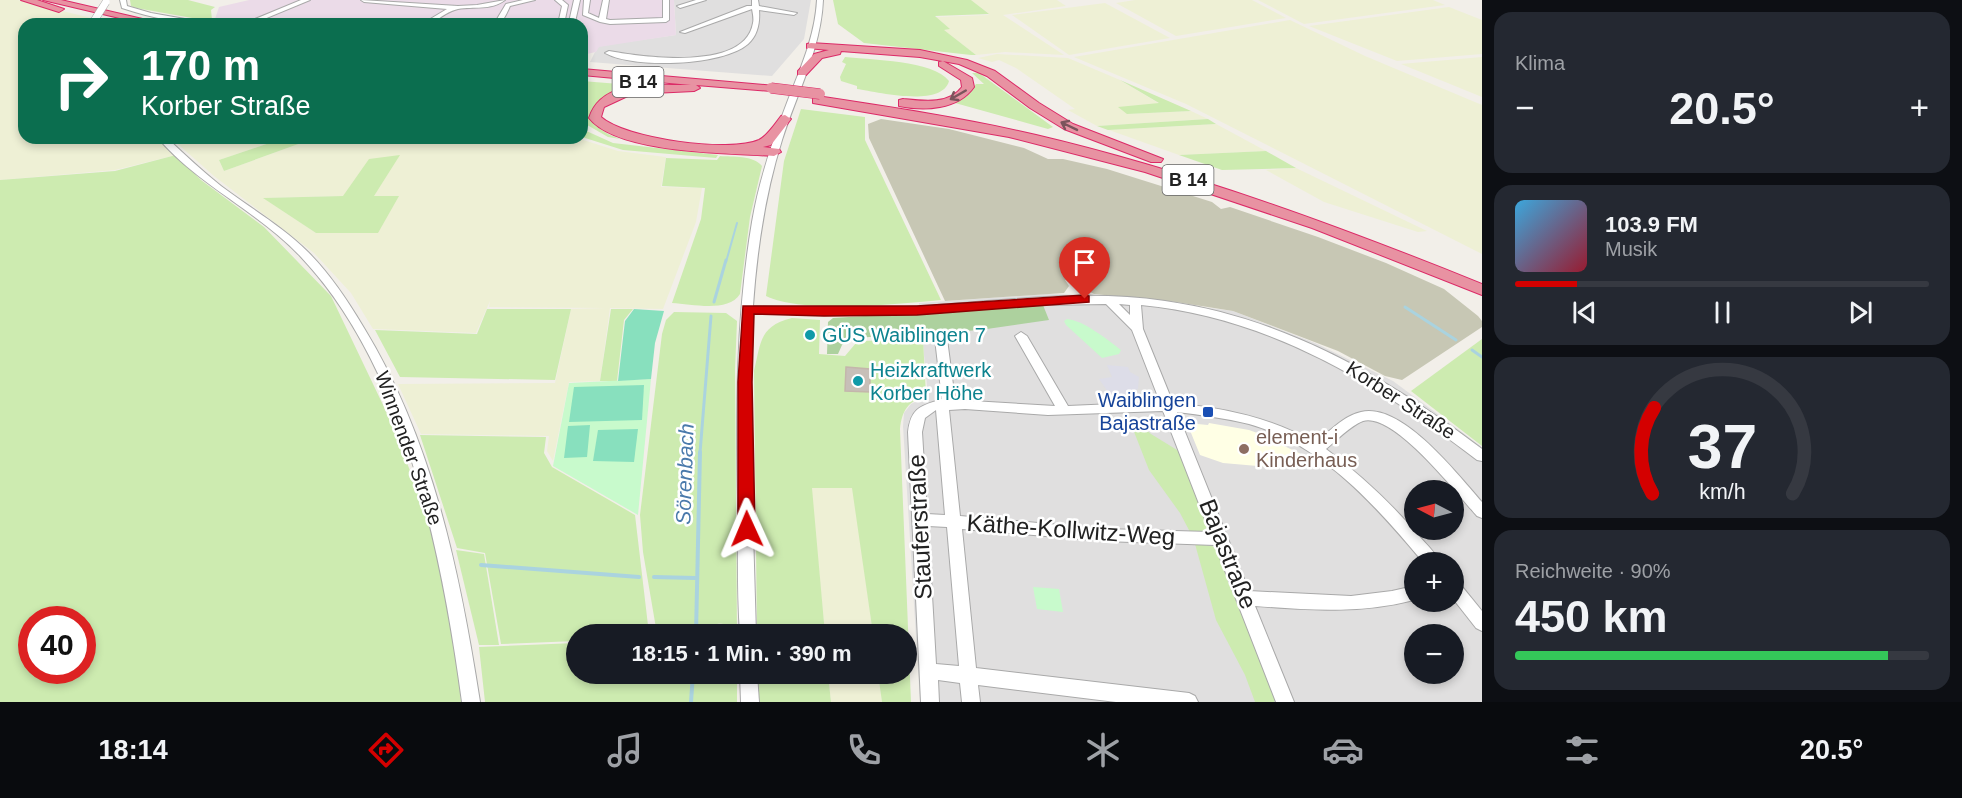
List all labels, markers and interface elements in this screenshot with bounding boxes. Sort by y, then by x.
icon: right [42,42,120,120]
text: 170 m [141,42,260,89]
text: Klima [1515,52,1565,74]
road number: B 14 [612,67,664,97]
text: 20.5° [1669,83,1775,134]
text: − [1515,89,1534,126]
text: + [1910,89,1929,126]
one-way arrow [950,90,967,102]
text: Korber Straße [141,91,311,121]
one-way arrow [1060,119,1078,131]
road number: B 14 [1162,165,1214,195]
text: 103.9 FM [1605,212,1698,237]
pin [1059,237,1110,299]
text: Musik [1605,238,1657,260]
icon: arrive [1068,246,1101,279]
icon: previous [1568,296,1601,329]
icon: pause [1706,296,1739,329]
icon: next [1844,296,1877,329]
place label: GÜS Waiblingen 7 [822,324,986,346]
marker: GÜS Waiblingen 7 [803,328,817,342]
street label: Korber Straße [1342,357,1460,443]
place label: Heizkraftwerk Korber Höhe [870,359,992,404]
street label: Winnender Straße [371,368,447,528]
marker: Heizkraftwerk Korber Höhe [851,374,865,388]
place label: Waiblingen Bajastraße [1098,389,1196,434]
marker: Waiblingen Bajastraße [1201,405,1215,419]
text: 37 [1687,412,1757,481]
water label: Sörenbach [671,423,698,525]
place label: element-i Kinderhaus [1256,426,1357,471]
marker: element-i Kinderhaus [1237,442,1251,456]
street label: Stauferstraße [902,454,937,600]
north arrow [1404,480,1464,540]
map controls [1404,480,1464,684]
text: km/h [1699,481,1745,505]
street label: Bajastraße [1194,495,1263,613]
position arrow [715,497,779,561]
street label: Käthe-Kollwitz-Weg [966,509,1176,550]
button: + [1404,552,1464,612]
text: Reichweite · 90% [1515,560,1671,582]
text: 450 km [1515,591,1668,642]
speed limit sign: 40 [18,606,96,684]
button: − [1404,624,1464,684]
text: 18:15 · 1 Min. · 390 m [631,641,852,666]
icon: directions [365,729,407,771]
icon: music [604,729,646,771]
icon: phone [843,729,885,771]
icon: climate [1082,729,1124,771]
icon: car [1322,729,1364,771]
icon: filters [1561,729,1603,771]
text: 18:14 [99,735,168,765]
text: 20.5° [1800,735,1863,765]

